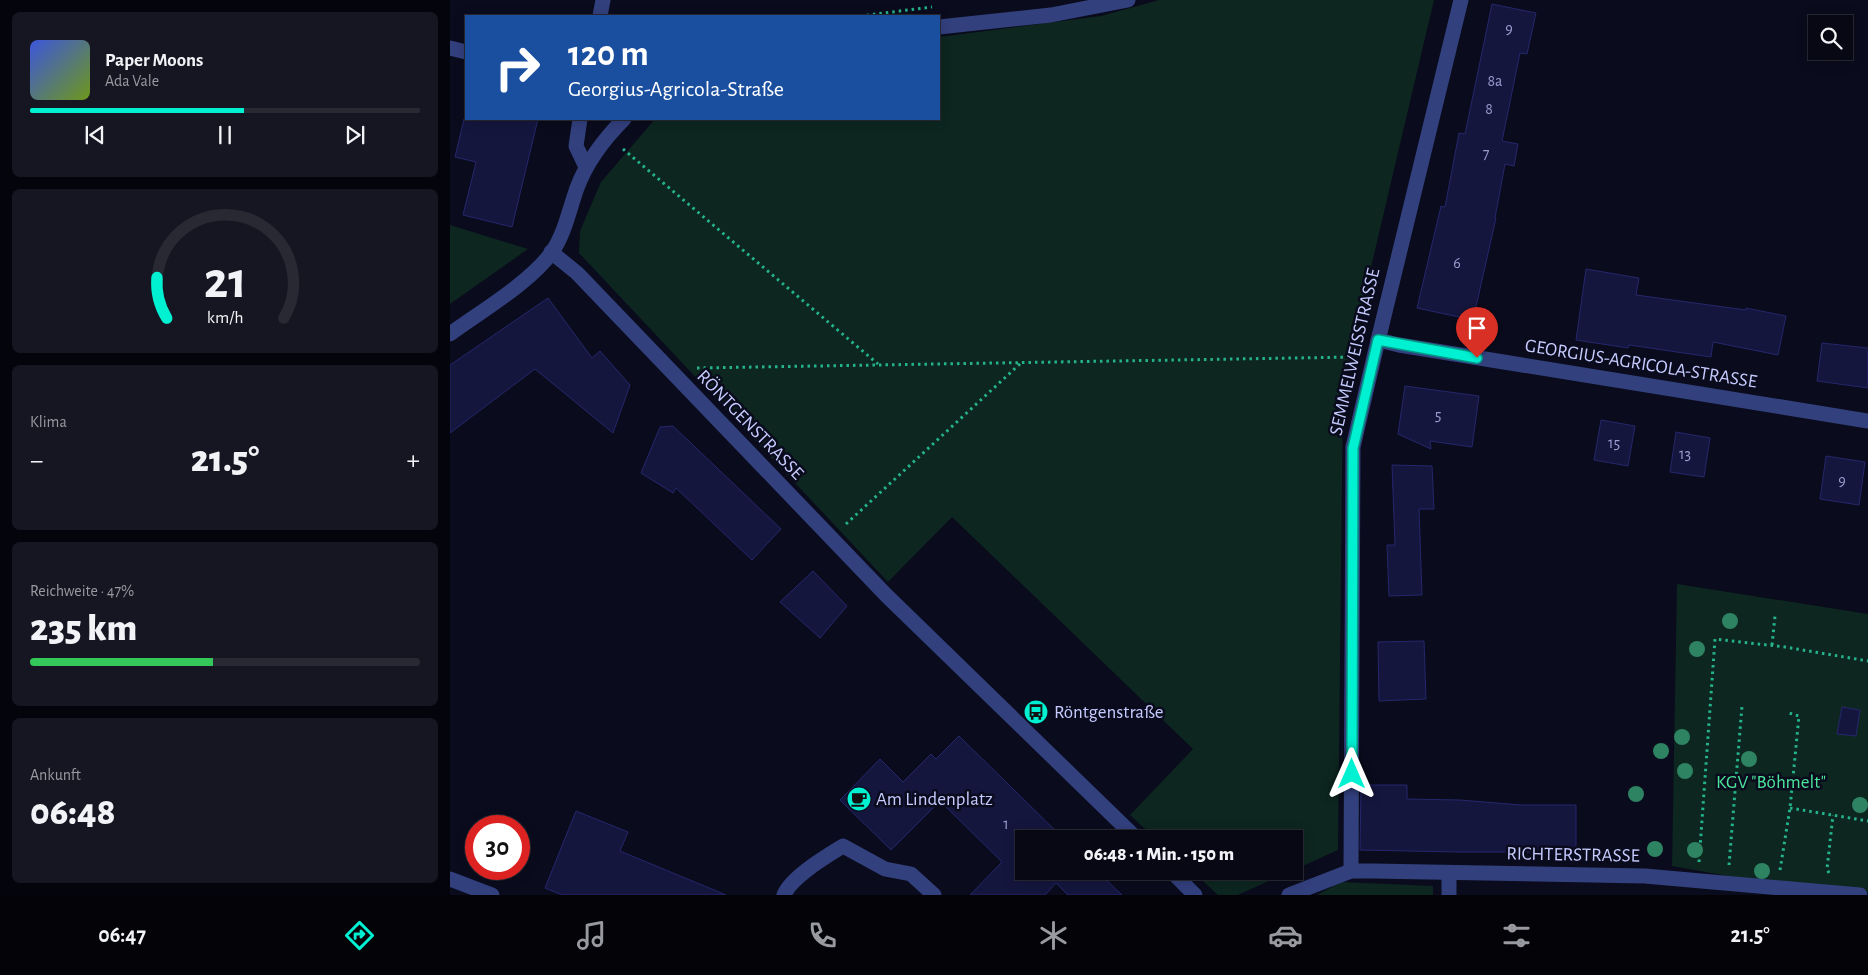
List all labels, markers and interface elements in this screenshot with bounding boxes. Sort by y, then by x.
map controls [1808,15,1853,60]
button: search [1808,15,1853,60]
house number: 9 [1505,21,1513,37]
icon: right [485,35,550,100]
text: 120 m [568,37,649,72]
text: Paper Moons [105,51,203,70]
text: Ada Vale [105,73,159,89]
house number: 8a [1488,73,1502,89]
text: Georgius-Agricola-Straße [568,78,784,100]
house number: 8 [1485,101,1493,117]
icon: previous [81,121,109,149]
icon: pause [211,121,239,149]
icon: next [341,121,369,149]
house number: 7 [1483,146,1490,162]
text: 21 [203,255,247,307]
house number: 6 [1453,255,1461,271]
street label: SEMMELWEISSTRASSE [1327,267,1383,437]
pin [1456,307,1498,358]
text: km/h [207,309,243,327]
icon: arrive [1463,314,1491,342]
street label: GEORGIUS-AGRICOLA-STRASSE [1524,336,1758,392]
street label: RÖNTGENSTRASSE [693,366,808,483]
house number: 5 [1435,407,1441,423]
text: Klima [30,414,67,430]
house number: 15 [1608,435,1620,451]
text: 21.5° [191,441,259,479]
house number: 13 [1679,446,1691,462]
text: − [30,447,43,475]
text: + [407,447,420,475]
house number: 9 [1838,473,1846,489]
text: Reichweite · 47% [30,583,134,599]
text: 235 km [30,610,137,648]
bus stop icon: Röntgenstraße [1023,699,1049,725]
place label: Röntgenstraße [1054,703,1163,722]
position arrow [1325,747,1377,799]
text: Ankunft [30,767,81,783]
park label: KGV "Böhmelt" [1716,773,1826,792]
cafe icon: Am Lindenplatz [846,786,872,812]
place label: Am Lindenplatz [876,790,993,809]
text: 06:48 [30,794,116,832]
speed limit sign: 30 [465,815,530,880]
house number: 1 [1003,816,1009,832]
street label: RICHTERSTRASSE [1506,844,1640,866]
text: 06:48 · 1 Min. · 150 m [1084,845,1234,864]
icon: directions [342,918,377,953]
icon: music [574,918,609,953]
icon: phone [805,918,840,953]
icon: climate [1036,918,1071,953]
icon: car [1268,918,1303,953]
icon: filters [1499,918,1534,953]
text: 06:47 [98,924,146,946]
text: 21.5° [1731,924,1770,946]

